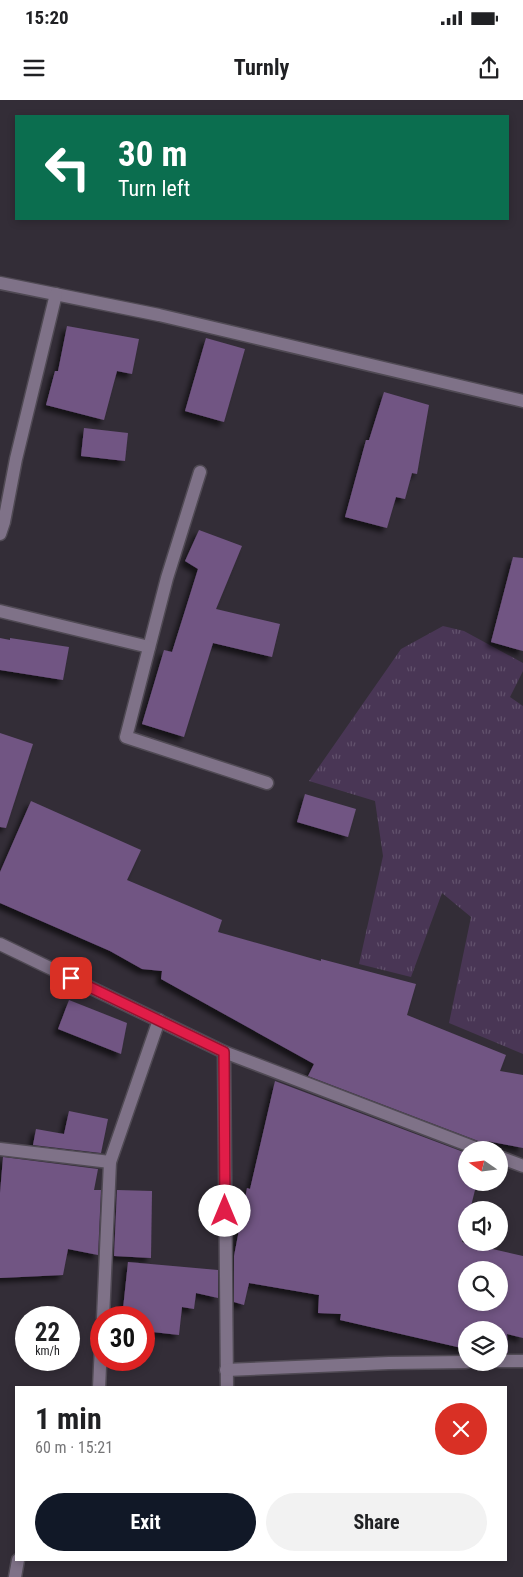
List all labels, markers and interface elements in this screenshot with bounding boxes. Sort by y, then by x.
text: 15:20 [25,6,69,29]
icon: menu [20,54,48,82]
icon: share [475,54,503,82]
text: Turnly [234,55,289,80]
text: 30 m [118,134,187,175]
icon: left [35,135,100,200]
text: Turn left [118,176,190,201]
pin [50,957,92,999]
icon: arrive [57,964,85,992]
north arrow [458,1141,508,1191]
map controls [458,1141,508,1371]
position arrow [198,1184,250,1236]
button: sound [458,1201,508,1251]
button: search [458,1261,508,1311]
speed limit sign: 30 [90,1306,155,1371]
text: 22 [35,1318,60,1347]
button: layers [458,1321,508,1371]
text: km/h [35,1344,60,1358]
text: 1 min [35,1401,102,1436]
button: close [435,1403,487,1455]
text: 60 m · 15:21 [35,1438,113,1457]
button: Exit [35,1493,256,1551]
button: Share [266,1493,487,1551]

